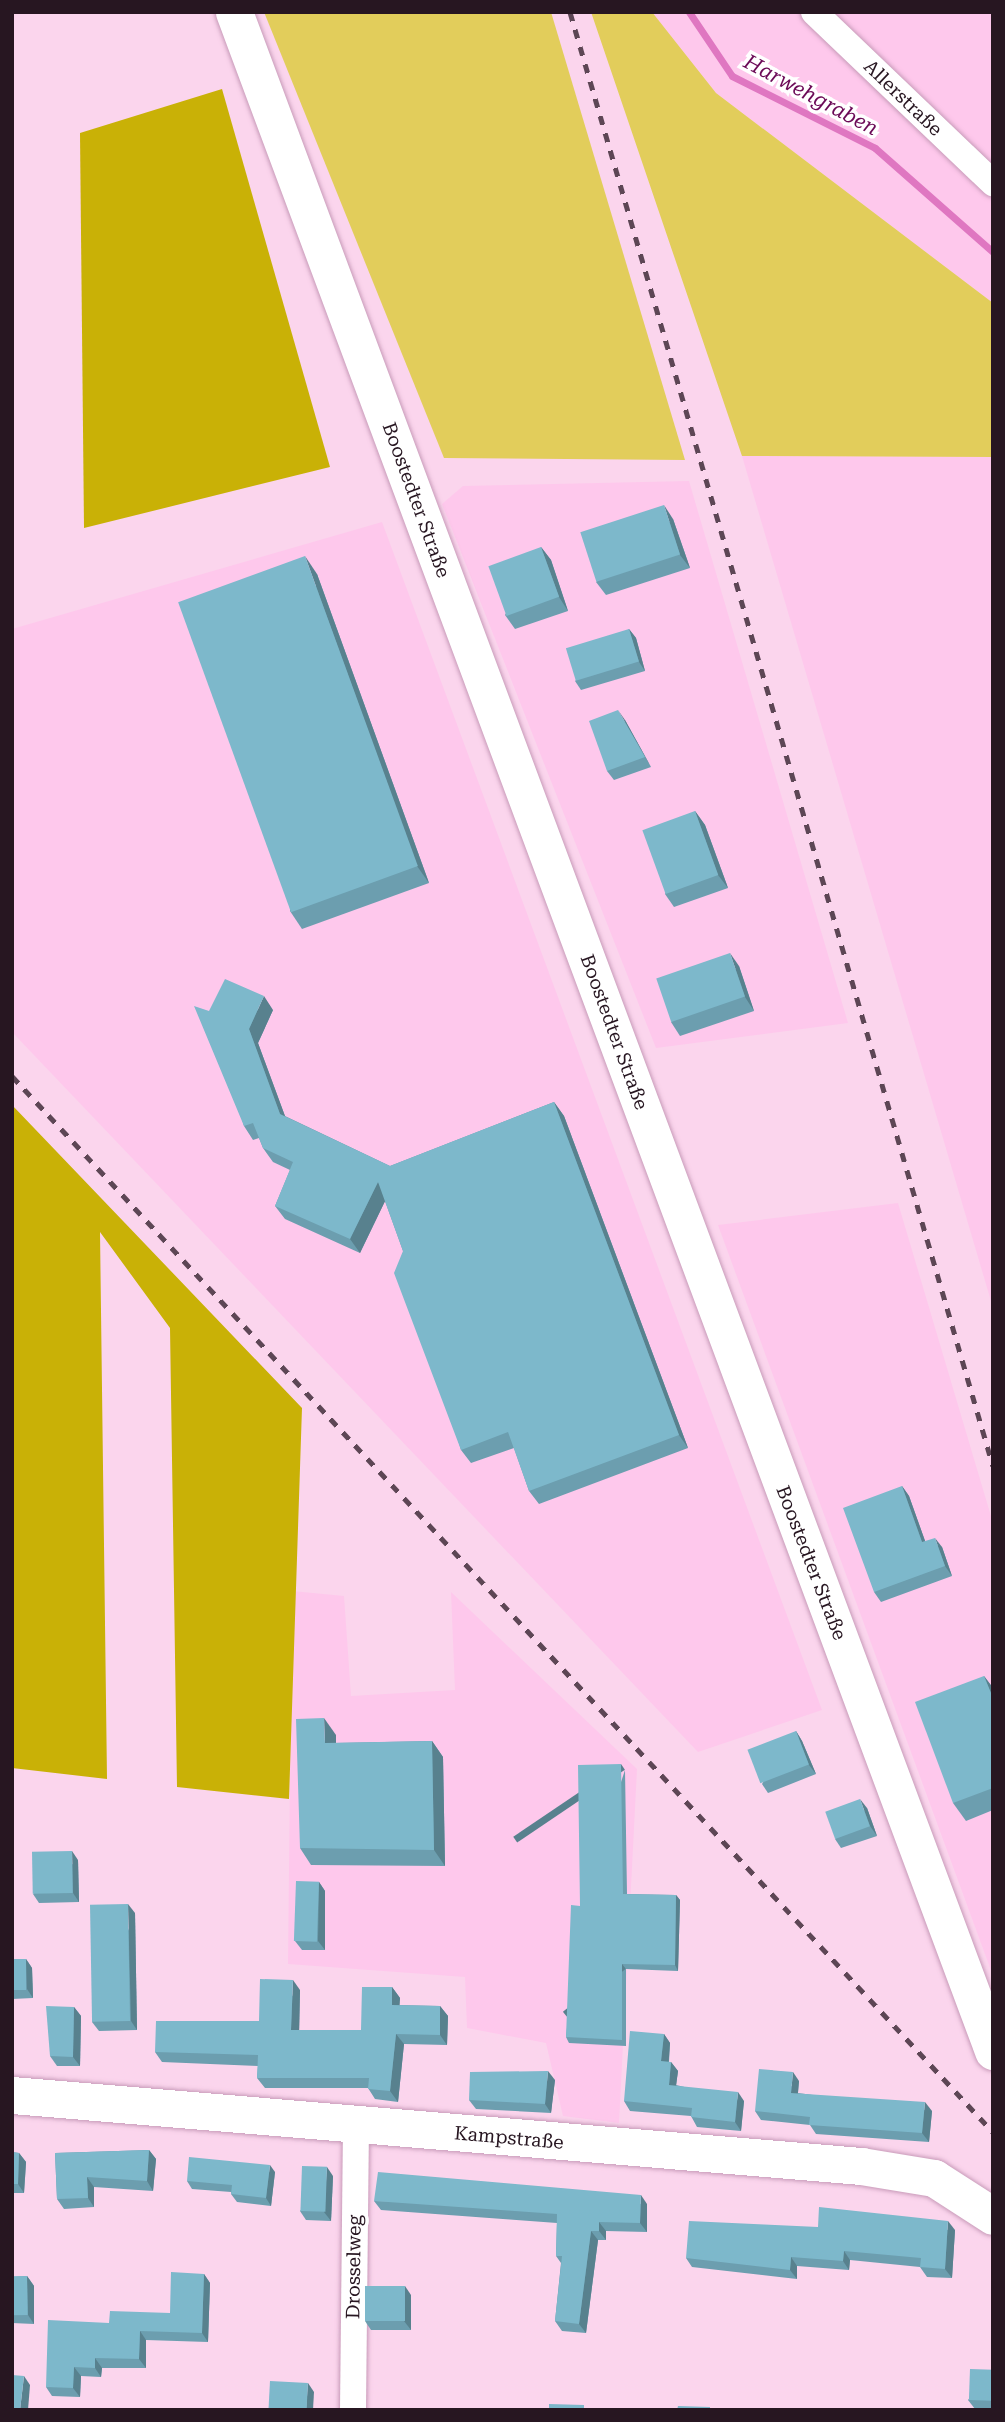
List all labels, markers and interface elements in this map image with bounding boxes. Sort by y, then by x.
water label: Harwehgraben [740,49,882,141]
street label: Allerstraße [859,55,947,141]
street label: Boostedter Straße [377,419,455,581]
street label: Boostedter Straße [575,951,653,1113]
street label: Boostedter Straße [771,1482,851,1644]
street label: Kampstraße [453,2122,565,2154]
street label: Drosselweg [342,2215,366,2319]

